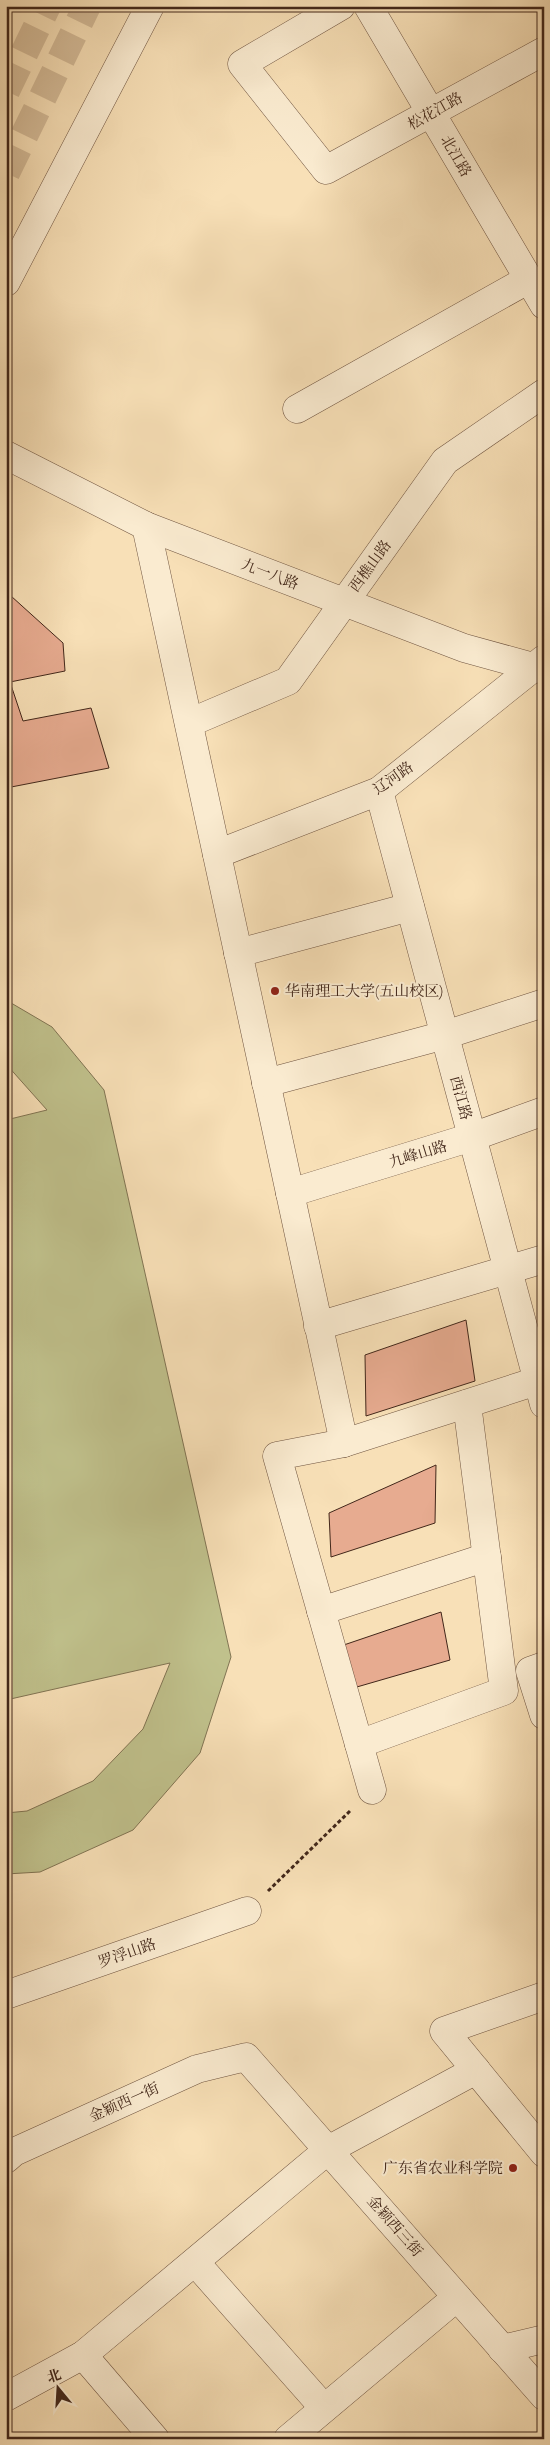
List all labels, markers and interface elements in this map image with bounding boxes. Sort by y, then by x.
street label: 松花江路 [404,89,466,134]
street label: 北江路 [436,132,475,180]
street label: 西樵山路 [345,536,396,596]
street label: 九一八路 [238,555,301,594]
street label: 辽河路 [369,758,417,799]
place label: 华南理工大学(五山校区) [285,982,443,1001]
marker: 华南理工大学(五山校区) [269,985,281,997]
street label: 西江路 [446,1074,476,1122]
street label: 九峰山路 [387,1137,450,1172]
street label: 罗浮山路 [96,1935,159,1972]
street label: 金颖西一街 [86,2079,162,2126]
place label: 广东省农业科学院 [383,2159,503,2178]
marker: 广东省农业科学院 [507,2162,519,2174]
street label: 金颖西三街 [363,2192,426,2261]
north arrow [32,2362,82,2412]
text: 北 [45,2366,63,2386]

